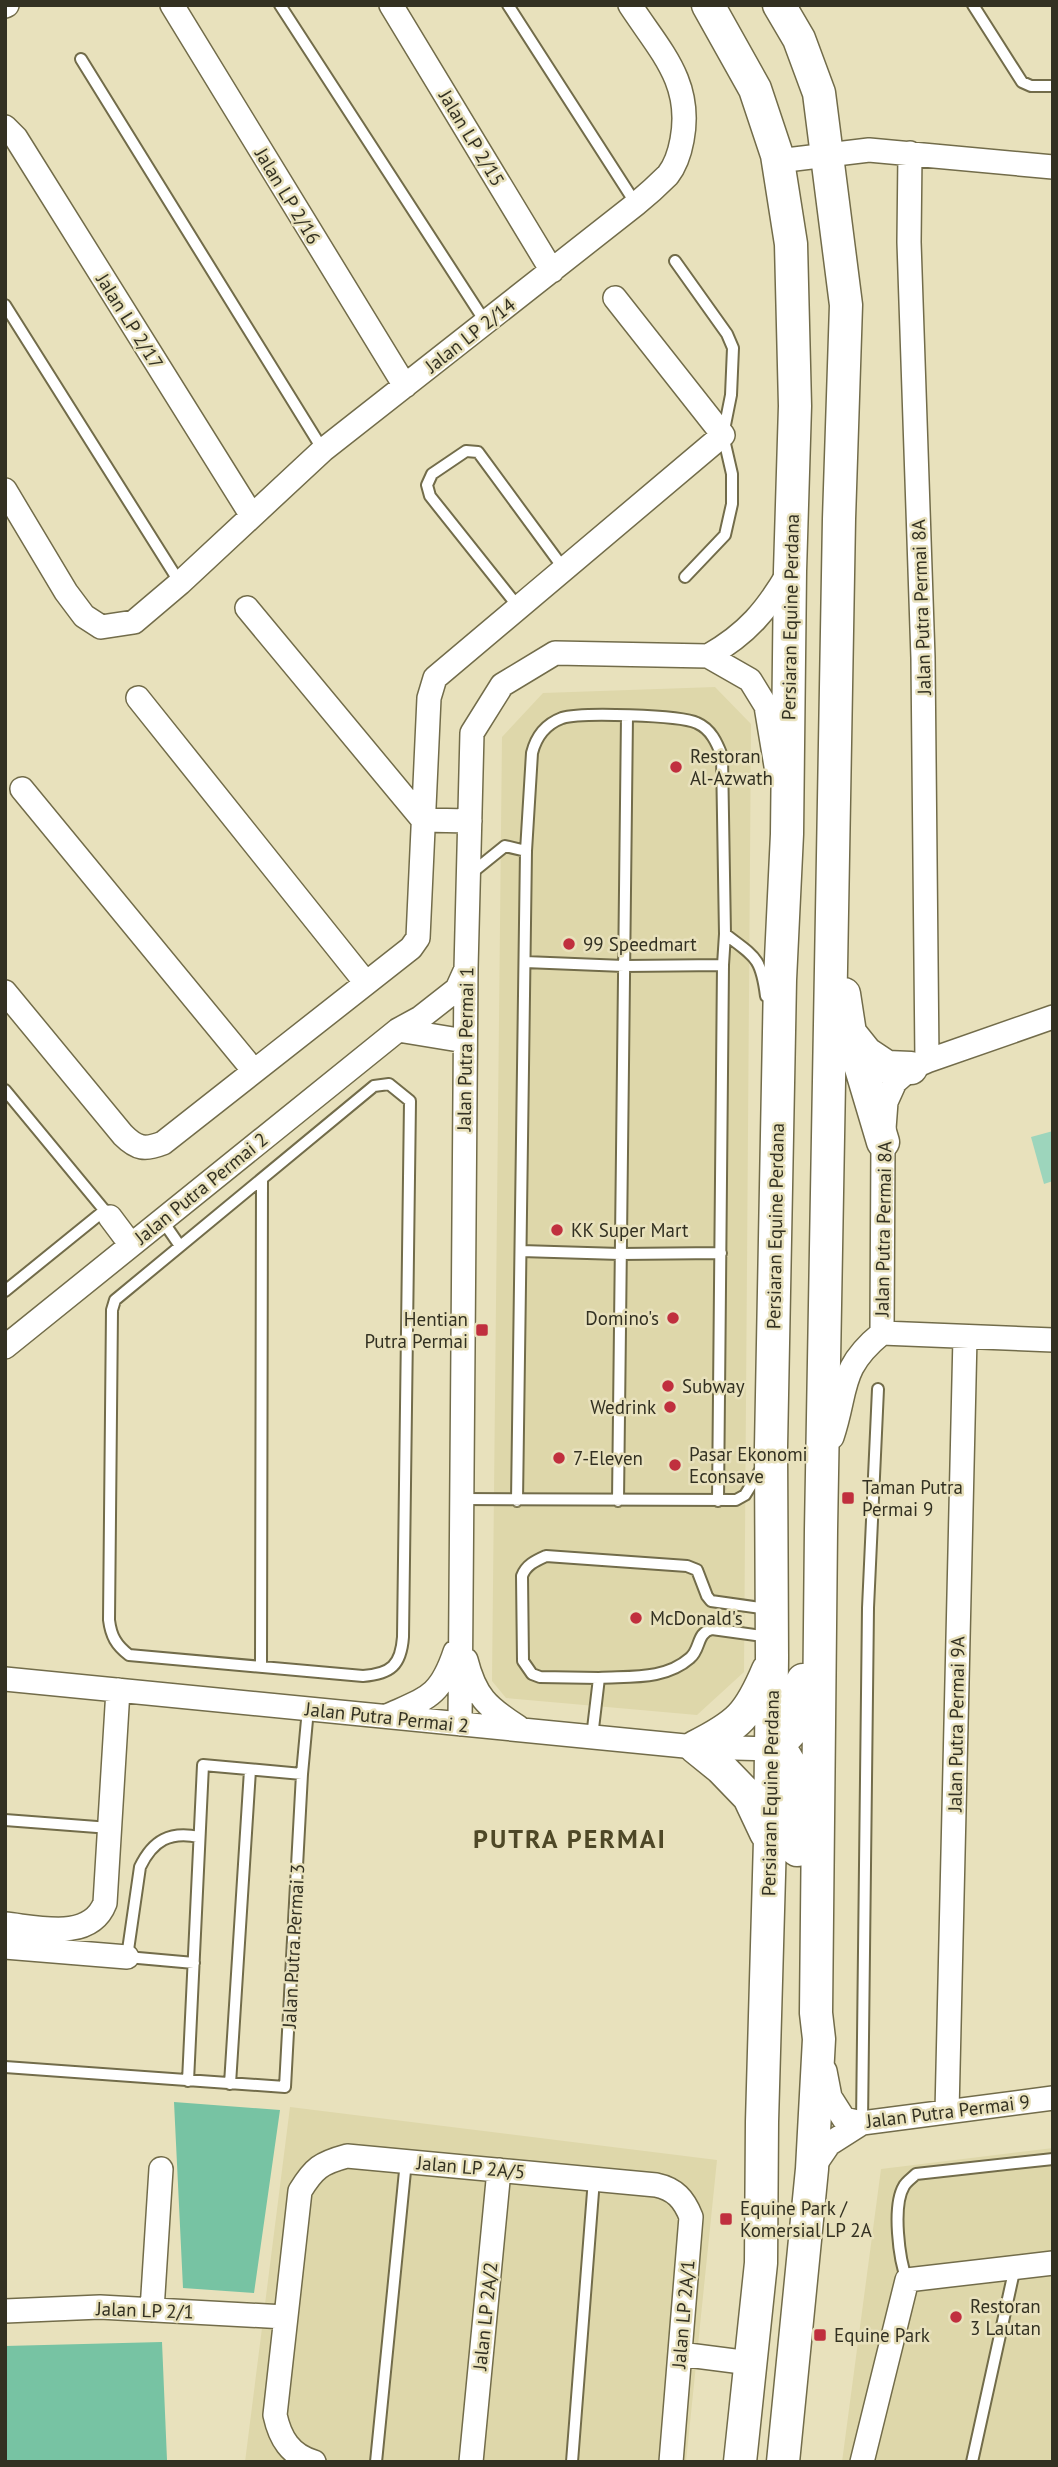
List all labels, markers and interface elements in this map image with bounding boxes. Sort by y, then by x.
street label: Jalan LP 2/15 [433,85,510,190]
street label: Jalan LP 2/16 [249,143,326,248]
street label: Jalan LP 2/17 [91,268,169,373]
street label: Jalan LP 2/14 [419,292,520,378]
street label: Persiaran Equine Perdana [776,514,804,720]
street label: Jalan Putra Permai 8A [906,519,936,696]
place label: Restoran Al-Azwath [690,744,773,790]
marker: Restoran Al-Azwath [668,759,684,775]
place label: 99 Speedmart [583,932,697,956]
marker: 99 Speedmart [561,936,577,952]
street label: Jalan Putra Permai 1 [452,967,478,1132]
street label: Persiaran Equine Perdana [761,1123,789,1329]
street label: Jalan Putra Permai 2 [129,1127,272,1250]
street label: Jalan Putra Permai 8A [869,1141,897,1318]
place label: KK Super Mart [571,1218,689,1242]
marker: KK Super Mart [549,1222,565,1238]
place label: Domino's [585,1306,659,1330]
place label: Hentian Putra Permai [364,1307,468,1353]
marker: Domino's [665,1310,681,1326]
marker: Hentian Putra Permai [474,1322,490,1338]
place label: Subway [682,1374,745,1398]
marker: Subway [660,1378,676,1394]
place label: Wedrink [590,1395,656,1419]
marker: Wedrink [662,1399,678,1415]
place label: Pasar Ekonomi Econsave [689,1442,808,1488]
place label: 7-Eleven [573,1446,643,1470]
marker: 7-Eleven [551,1450,567,1466]
marker: Pasar Ekonomi Econsave [667,1457,683,1473]
place label: Taman Putra Permai 9 [862,1475,963,1521]
marker: Taman Putra Permai 9 [840,1490,856,1506]
place label: McDonald's [650,1606,743,1630]
marker: McDonald's [628,1610,644,1626]
street label: Jalan Putra Permai 9A [942,1636,970,1813]
street label: Persiaran Equine Perdana [756,1690,784,1896]
street label: Jalan Putra Permai 2 [303,1696,470,1738]
district label: PUTRA PERMAI [473,1822,667,1855]
street label: Jalan Putra Permai 3 [277,1863,309,2030]
street label: Jalan Putra Permai 9 [864,2089,1031,2133]
street label: Jalan LP 2A/5 [415,2150,526,2184]
place label: Equine Park / Komersial LP 2A [740,2196,872,2242]
marker: Equine Park / Komersial LP 2A [718,2211,734,2227]
street label: Jalan LP 2A/1 [666,2259,700,2370]
street label: Jalan LP 2A/2 [467,2261,503,2372]
place label: Restoran 3 Lautan [970,2294,1041,2340]
street label: Jalan LP 2/1 [95,2296,194,2324]
marker: Restoran 3 Lautan [948,2309,964,2325]
place label: Equine Park [834,2323,930,2347]
marker: Equine Park [812,2327,828,2343]

